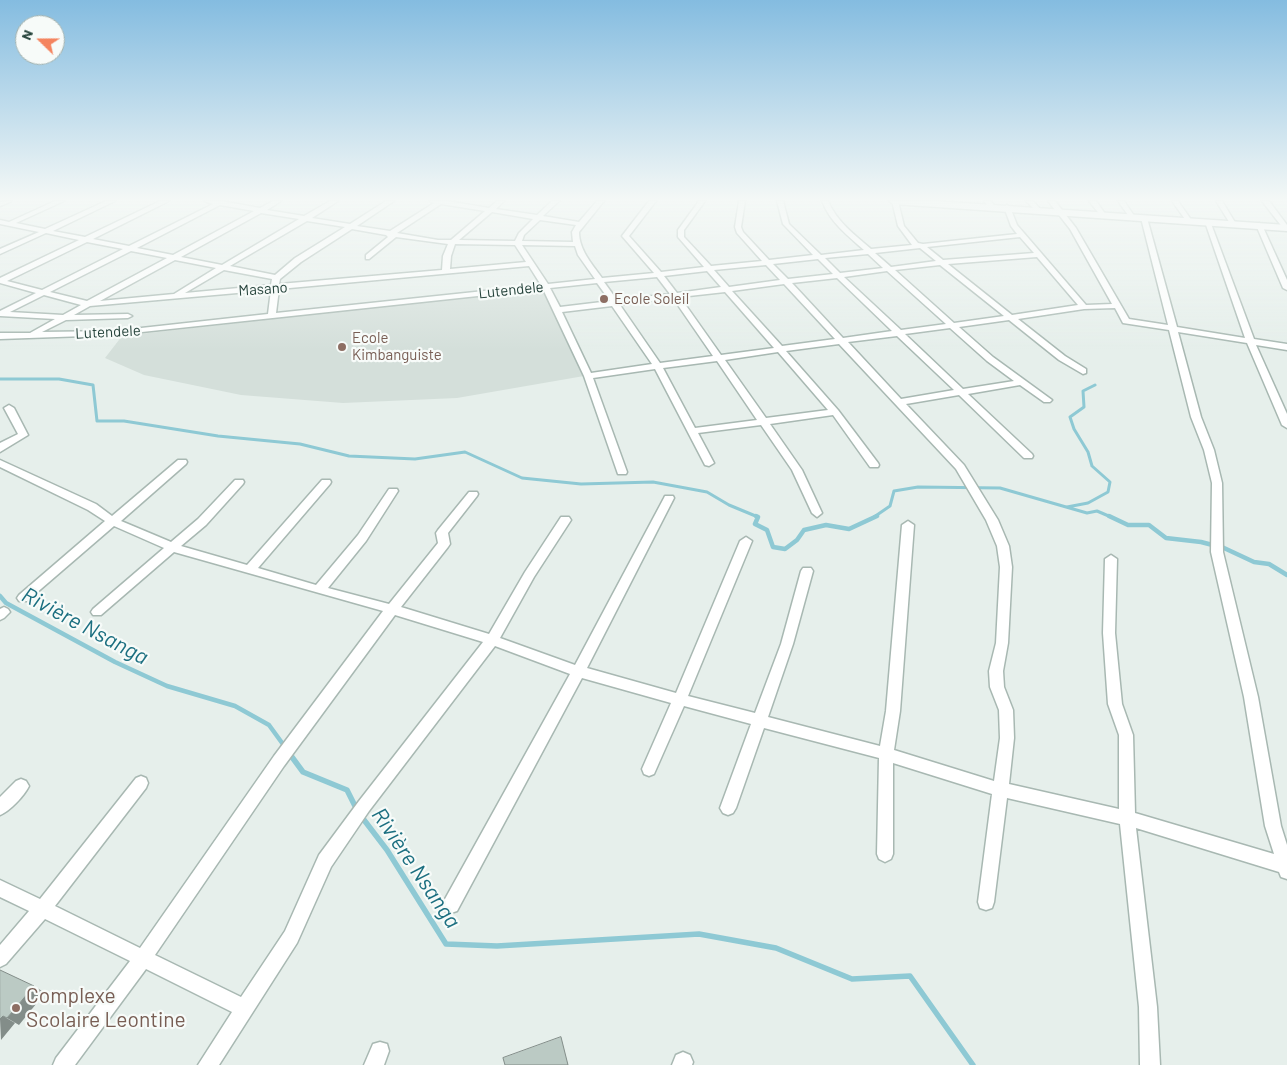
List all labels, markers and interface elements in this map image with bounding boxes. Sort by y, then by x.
north arrow [15,15,65,65]
text: N [17,27,36,42]
street label: Masano [238,278,288,300]
street label: Lutendele [478,278,544,302]
place label: Ecole Soleil [614,290,689,308]
marker: Ecole Soleil [598,293,610,305]
street label: Lutendele [75,321,141,343]
place label: Ecole Kimbanguiste [352,329,442,364]
marker: Ecole Kimbanguiste [336,341,348,353]
water label: Rivière Nsanga [17,582,153,670]
water label: Rivière Nsanga [366,803,466,933]
place label: Complexe Scolaire Leontine [26,983,186,1033]
marker: Complexe Scolaire Leontine [10,1002,22,1014]

